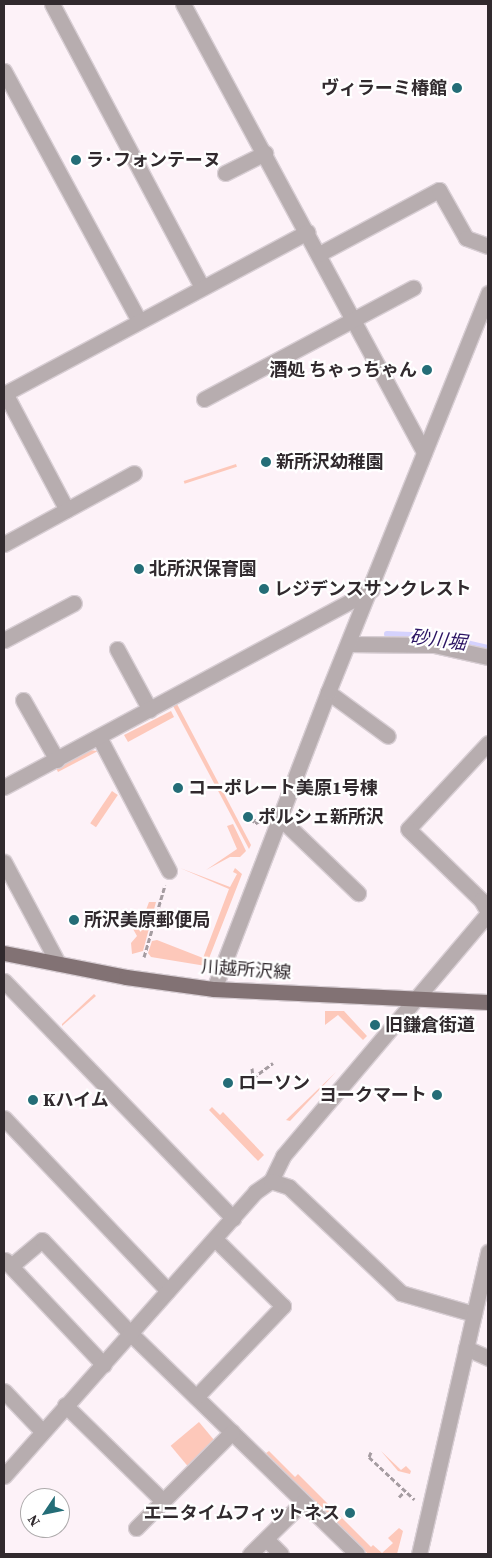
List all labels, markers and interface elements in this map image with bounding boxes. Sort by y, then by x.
place label: ヴィラーミ椿館 [321,77,447,99]
marker: ヴィラーミ椿館 [451,82,463,94]
place label: ラ･フォンテーヌ [86,149,221,171]
marker: ラ･フォンテーヌ [70,154,82,166]
place label: 酒処 ちゃっちゃん [269,359,417,381]
marker: 酒処 ちゃっちゃん [421,364,433,376]
place label: 新所沢幼稚園 [276,451,384,473]
marker: 新所沢幼稚園 [260,456,272,468]
place label: 北所沢保育園 [149,558,257,580]
marker: 北所沢保育園 [133,563,145,575]
place label: レジデンスサンクレスト [274,578,472,600]
marker: レジデンスサンクレスト [258,583,270,595]
water label: 砂川堀 [408,625,468,655]
place label: コーポレート美原1号棟 [188,777,378,799]
marker: コーポレート美原1号棟 [172,782,184,794]
place label: ポルシェ新所沢 [258,806,384,828]
marker: ポルシェ新所沢 [242,811,254,823]
place label: 所沢美原郵便局 [84,909,210,931]
marker: 所沢美原郵便局 [68,914,80,926]
street label: 川越所沢線 [200,956,292,984]
place label: 旧鎌倉街道 [385,1014,475,1036]
marker: 旧鎌倉街道 [369,1019,381,1031]
place label: ローソン [238,1072,310,1094]
marker: ローソン [222,1077,234,1089]
place label: ヨークマート [319,1084,427,1106]
place label: Kハイム [43,1089,110,1111]
marker: ヨークマート [431,1089,443,1101]
marker: Kハイム [27,1094,39,1106]
north arrow [20,1488,70,1538]
place label: エニタイムフィットネス [142,1502,340,1524]
marker: エニタイムフィットネス [344,1507,356,1519]
text: N [22,1511,45,1531]

